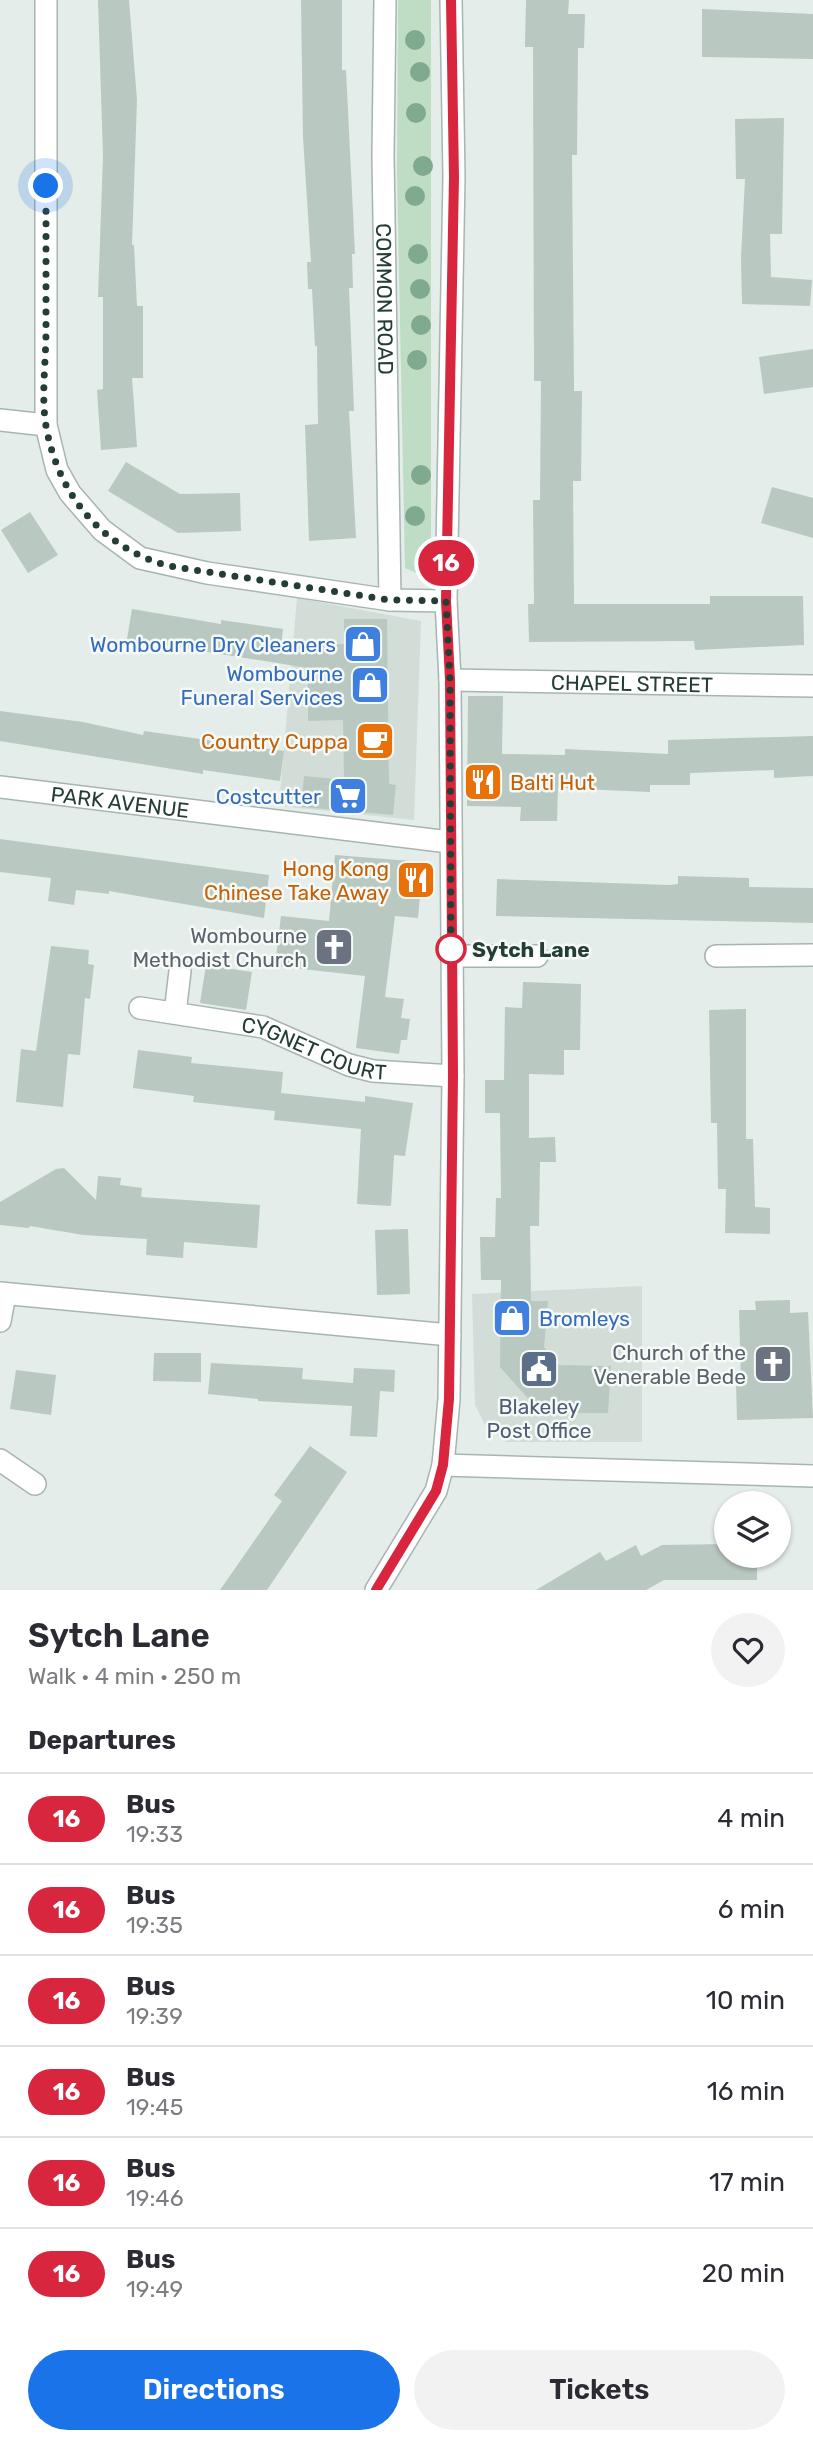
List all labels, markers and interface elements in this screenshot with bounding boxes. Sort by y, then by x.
your location [28,168,63,203]
street label: COMMON ROAD [372,223,399,375]
line badge: 16 [414,540,478,586]
text: 16 [432,549,460,577]
shop icon: Wombourne Dry Cleaners [342,623,384,665]
place label: Wombourne Dry Cleaners [90,632,336,657]
place label: Wombourne Funeral Services [181,661,343,710]
shop icon: Wombourne Funeral Services [349,664,391,706]
street label: CHAPEL STREET [551,669,713,697]
cafe icon: Country Cuppa [354,720,396,762]
place label: Country Cuppa [201,729,348,754]
restaurant icon: Balti Hut [462,761,504,803]
place label: Balti Hut [510,770,595,795]
supermarket icon: Costcutter [327,775,369,817]
street label: PARK AVENUE [50,781,191,823]
place label: Costcutter [216,784,321,809]
place label: Hong Kong Chinese Take Away [204,856,389,905]
restaurant icon: Hong Kong Chinese Take Away [395,859,437,901]
place label: Wombourne Methodist Church [132,923,307,972]
church icon: Wombourne Methodist Church [313,926,355,968]
marker: Sytch Lane [436,934,466,964]
place label: Sytch Lane [472,937,590,962]
street label: CYGNET COURT [240,1011,387,1084]
shop icon: Bromleys [491,1297,533,1339]
place label: Bromleys [539,1306,630,1331]
place label: Church of the Venerable Bede [593,1340,746,1389]
church icon: Church of the Venerable Bede [752,1343,794,1385]
public building icon: Blakeley Post Office [518,1348,560,1390]
place label: Blakeley Post Office [487,1394,592,1443]
map controls [714,1491,791,1568]
button: layers [714,1491,791,1568]
button: heart [711,1613,785,1687]
text: Sytch Lane [28,1616,210,1655]
text: Walk · 4 min · 250 m [28,1662,241,1690]
text: Departures [28,1725,176,1756]
text: Bus [126,1789,175,1820]
text: 4 min [717,1803,785,1834]
text: 16 [53,1805,80,1833]
text: 19:33 [126,1820,183,1848]
text: Bus [126,1880,175,1911]
text: 6 min [718,1894,785,1925]
text: 16 [53,1896,80,1924]
text: 19:35 [126,1911,183,1939]
text: Bus [126,1971,175,2002]
text: 10 min [706,1985,785,2016]
text: 16 [53,1987,80,2015]
text: 19:39 [126,2002,183,2030]
text: Bus [126,2062,175,2093]
text: 16 min [707,2076,785,2107]
text: 16 [53,2078,80,2106]
text: 19:45 [126,2093,183,2121]
text: Bus [126,2153,175,2184]
text: 17 min [709,2167,785,2198]
text: 16 [53,2169,80,2197]
text: 19:46 [126,2184,184,2212]
text: Bus [126,2244,175,2275]
text: 20 min [702,2258,785,2289]
text: 16 [53,2260,80,2288]
text: 19:49 [126,2275,183,2303]
button: Directions [28,2350,400,2430]
button: Tickets [414,2350,785,2430]

